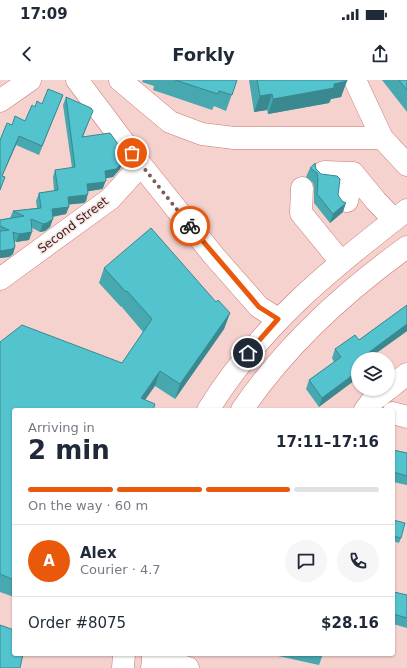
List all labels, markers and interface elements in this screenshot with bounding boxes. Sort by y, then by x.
text: 17:09 [20,5,68,23]
icon: back [16,43,38,65]
icon: share [369,43,391,65]
text: Forkly [172,44,235,65]
pin [115,136,149,170]
icon: bag [121,142,143,164]
street label: Second Street [35,194,111,256]
courier [170,206,210,246]
icon: bike [179,215,201,237]
pin [231,336,265,370]
icon: home [237,342,259,364]
map controls [351,352,395,396]
button: layers [351,352,395,396]
text: Arriving in [28,420,95,435]
text: 17:11–17:16 [276,433,379,451]
text: 2 min [28,435,110,465]
text: On the way · 60 m [28,498,148,513]
button: chat [285,540,327,582]
button: phone [337,540,379,582]
text: Alex [80,544,117,562]
text: A [43,552,55,570]
text: Courier · 4.7 [80,562,161,577]
text: Order #8075 [28,614,126,632]
text: $28.16 [321,614,379,632]

